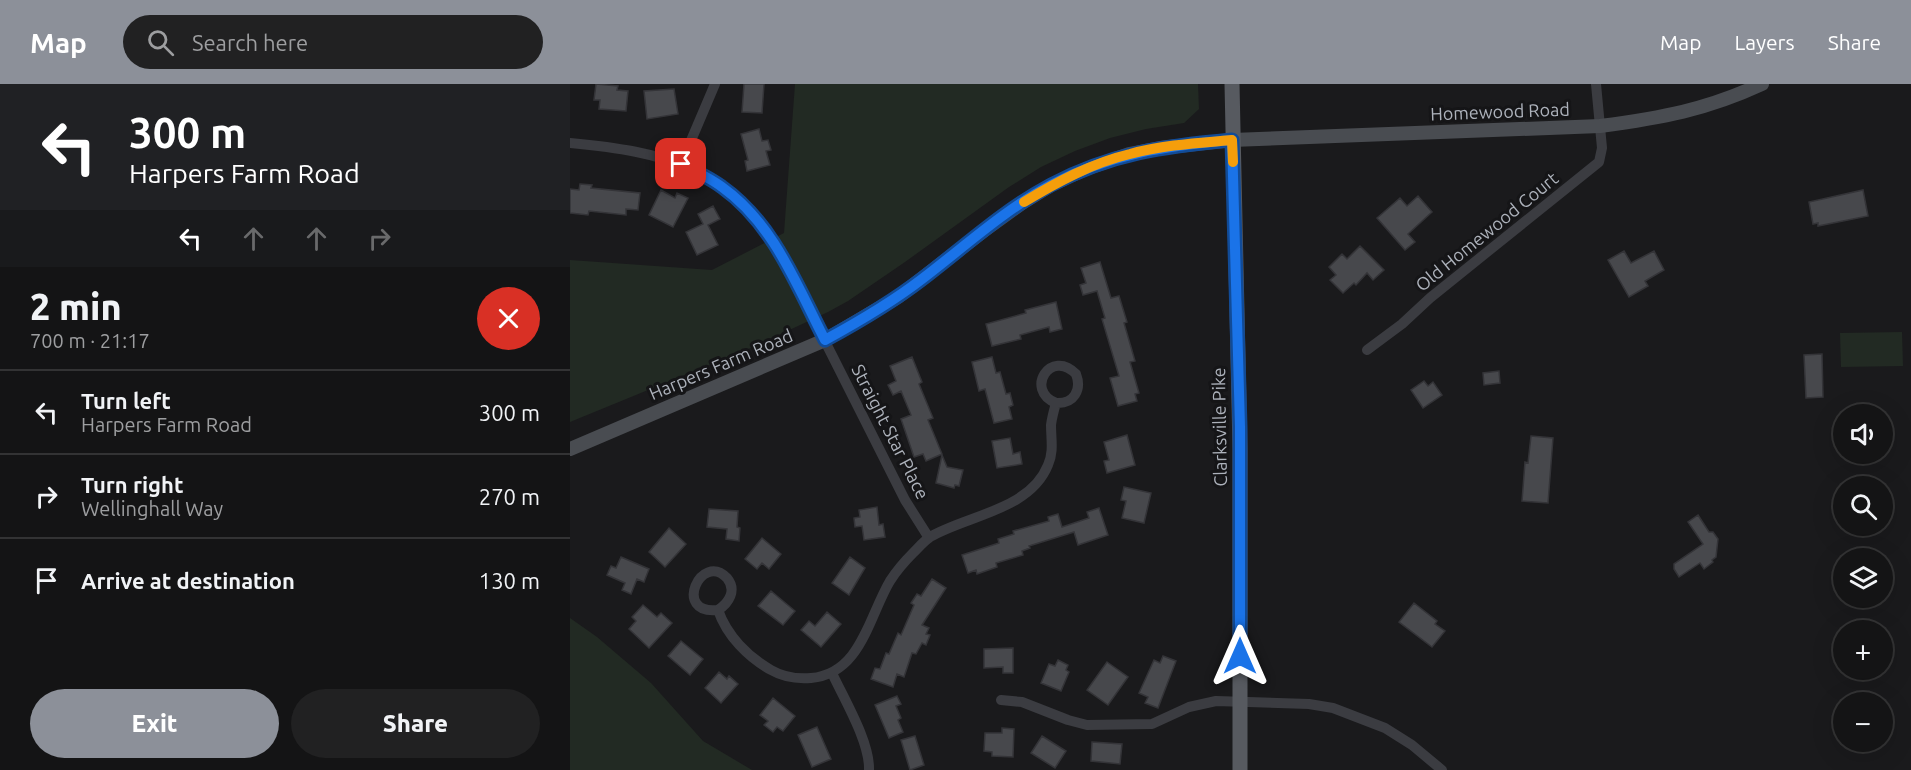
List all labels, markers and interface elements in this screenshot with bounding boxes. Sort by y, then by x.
search box [123,15,543,69]
icon: search [144,26,177,59]
text: Map [30,27,87,58]
text: Search here [192,30,308,55]
text: Map [1660,30,1701,54]
text: Layers [1734,30,1795,54]
text: Share [1828,30,1881,54]
street label: Homewood Road [1430,99,1570,123]
icon: left [30,108,108,186]
text: 300 m [129,109,246,156]
pin [655,138,706,189]
icon: arrive [664,147,697,180]
text: Harpers Farm Road [129,158,360,188]
street label: Old Homewood Court [1411,168,1562,295]
icon: left [174,222,207,255]
icon: ahead [237,222,270,255]
icon: ahead [300,222,333,255]
icon: right [363,222,396,255]
text: 2 min [30,286,122,327]
button: close [477,287,540,350]
street label: Harpers Farm Road [646,325,795,403]
text: 700 m · 21:17 [30,329,150,352]
street label: Straight Star Place [848,361,933,502]
street label: Clarksville Pike [1208,367,1230,487]
text: Turn left [81,388,171,413]
icon: left [30,396,63,429]
text: 300 m [479,400,540,425]
map controls [1833,404,1893,752]
button: sound [1833,404,1893,464]
text: Harpers Farm Road [81,413,252,436]
text: Turn right [81,472,183,497]
button: search [1833,476,1893,536]
icon: right [30,480,63,513]
text: 270 m [479,484,540,509]
text: Wellinghall Way [81,497,223,520]
button: layers [1833,548,1893,608]
icon: arrive [30,564,63,597]
text: Arrive at destination [81,568,295,593]
text: 130 m [479,568,540,593]
button: + [1833,620,1893,680]
position arrow [1208,624,1272,688]
button: Exit [30,689,279,758]
button: Share [291,689,540,758]
button: − [1833,692,1893,752]

